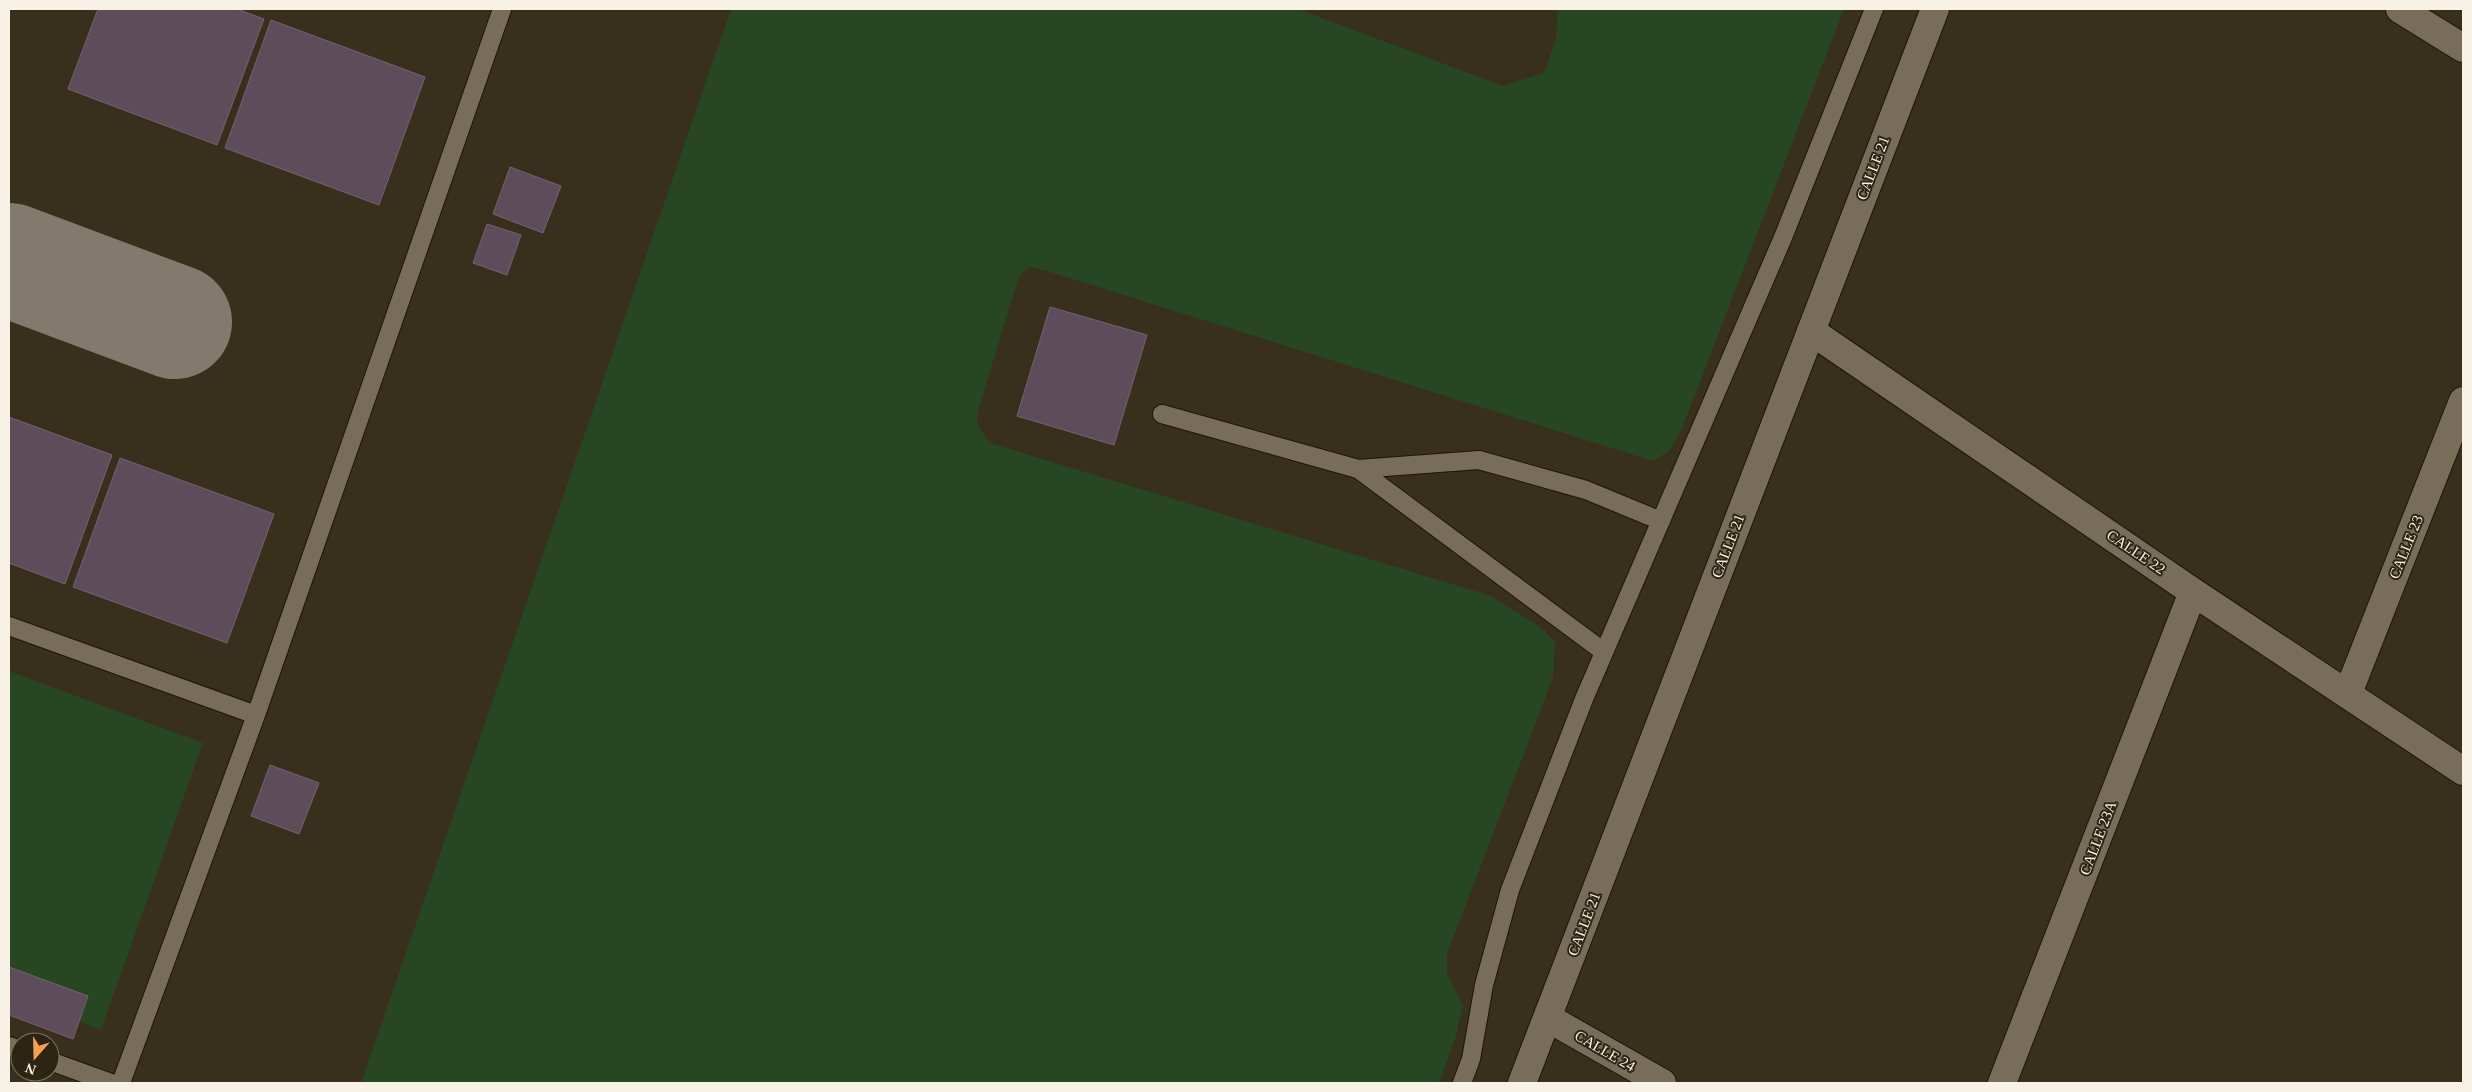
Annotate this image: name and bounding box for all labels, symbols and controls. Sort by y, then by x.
street label: CALLE 21 [1854,134,1892,202]
street label: CALLE 21 [1709,512,1747,580]
street label: CALLE 23 [2386,513,2426,581]
street label: CALLE 22 [2104,527,2168,577]
street label: CALLE 23A [2077,799,2119,877]
street label: CALLE 21 [1565,890,1603,958]
street label: CALLE 24 [1572,1027,1638,1075]
north arrow [10,1032,60,1082]
text: N [23,1060,38,1078]

